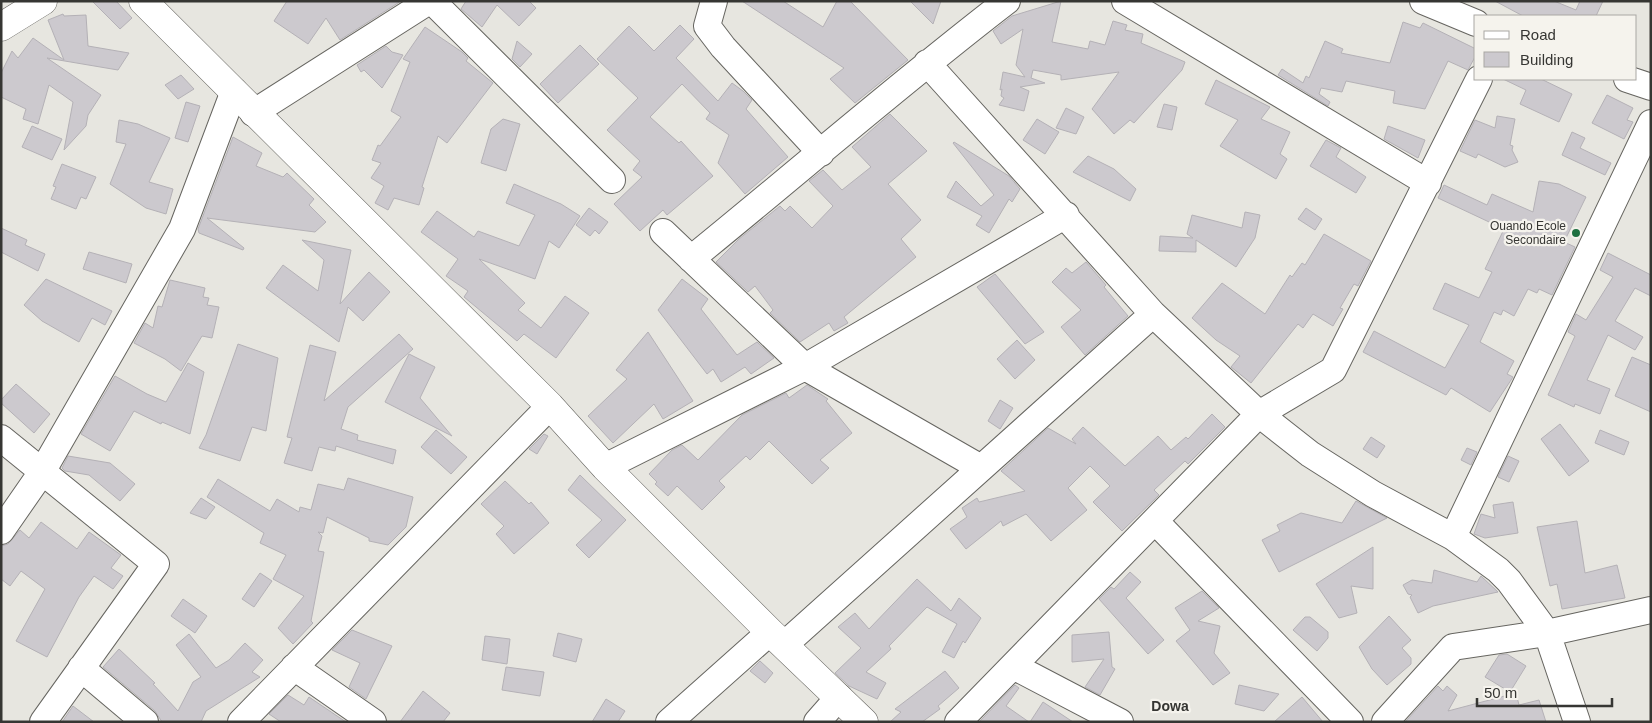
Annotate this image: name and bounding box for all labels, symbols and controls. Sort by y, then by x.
legend [1474,15,1637,80]
text: Road [1520,26,1556,43]
text: Building [1520,51,1573,68]
place label: Ouando Ecole Secondaire [1490,219,1566,247]
marker: Ouando Ecole Secondaire [1570,227,1582,239]
scale bar [1477,676,1612,708]
text: 50 m [1484,684,1517,701]
district label: Dowa [1151,698,1189,714]

